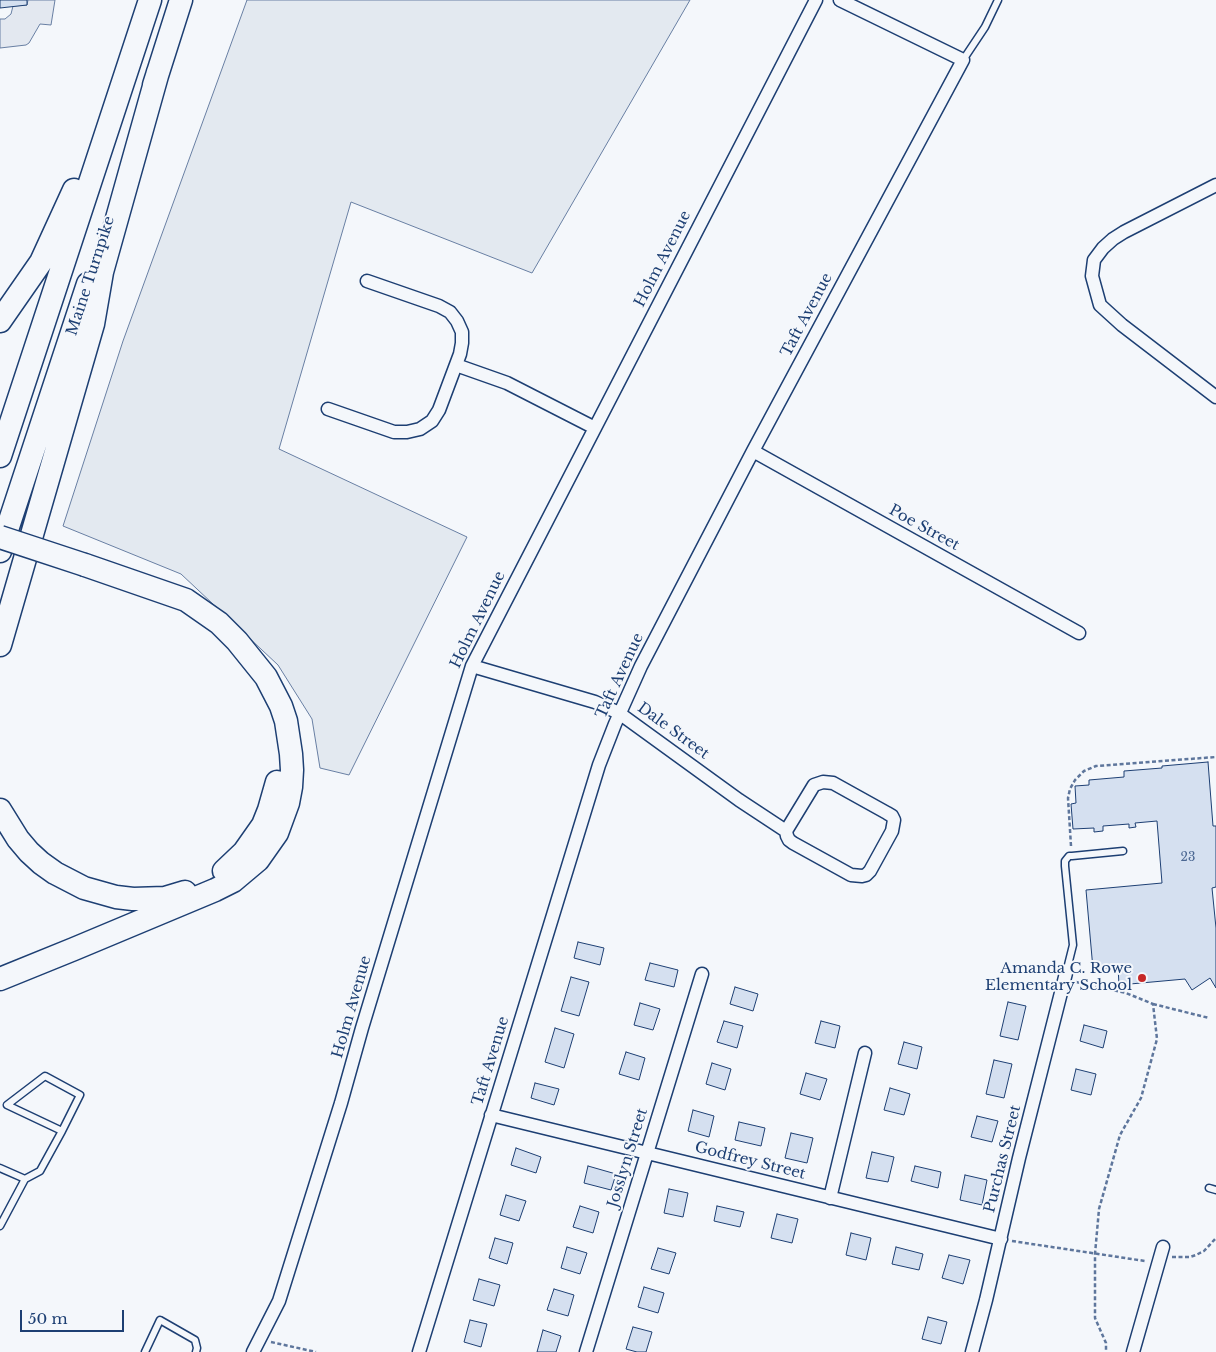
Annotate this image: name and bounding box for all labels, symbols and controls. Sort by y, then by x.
street label: Holm Avenue [631,208,695,310]
street label: Maine Turnpike [63,214,119,338]
street label: Taft Avenue [777,270,837,360]
street label: Poe Street [886,501,962,555]
street label: Holm Avenue [447,569,509,671]
street label: Taft Avenue [592,630,648,722]
street label: Dale Street [634,699,712,763]
house number: 23 [1181,851,1195,865]
street label: Holm Avenue [329,954,375,1060]
place label: Amanda C. Rowe Elementary School [985,960,1132,995]
marker: Amanda C. Rowe Elementary School [1136,972,1148,984]
street label: Taft Avenue [469,1014,513,1108]
street label: Purchas Street [981,1103,1025,1215]
street label: Josslyn Street [604,1106,652,1210]
street label: Godfrey Street [693,1139,807,1183]
scale bar [22,1300,126,1332]
text: 50 m [28,1309,68,1328]

